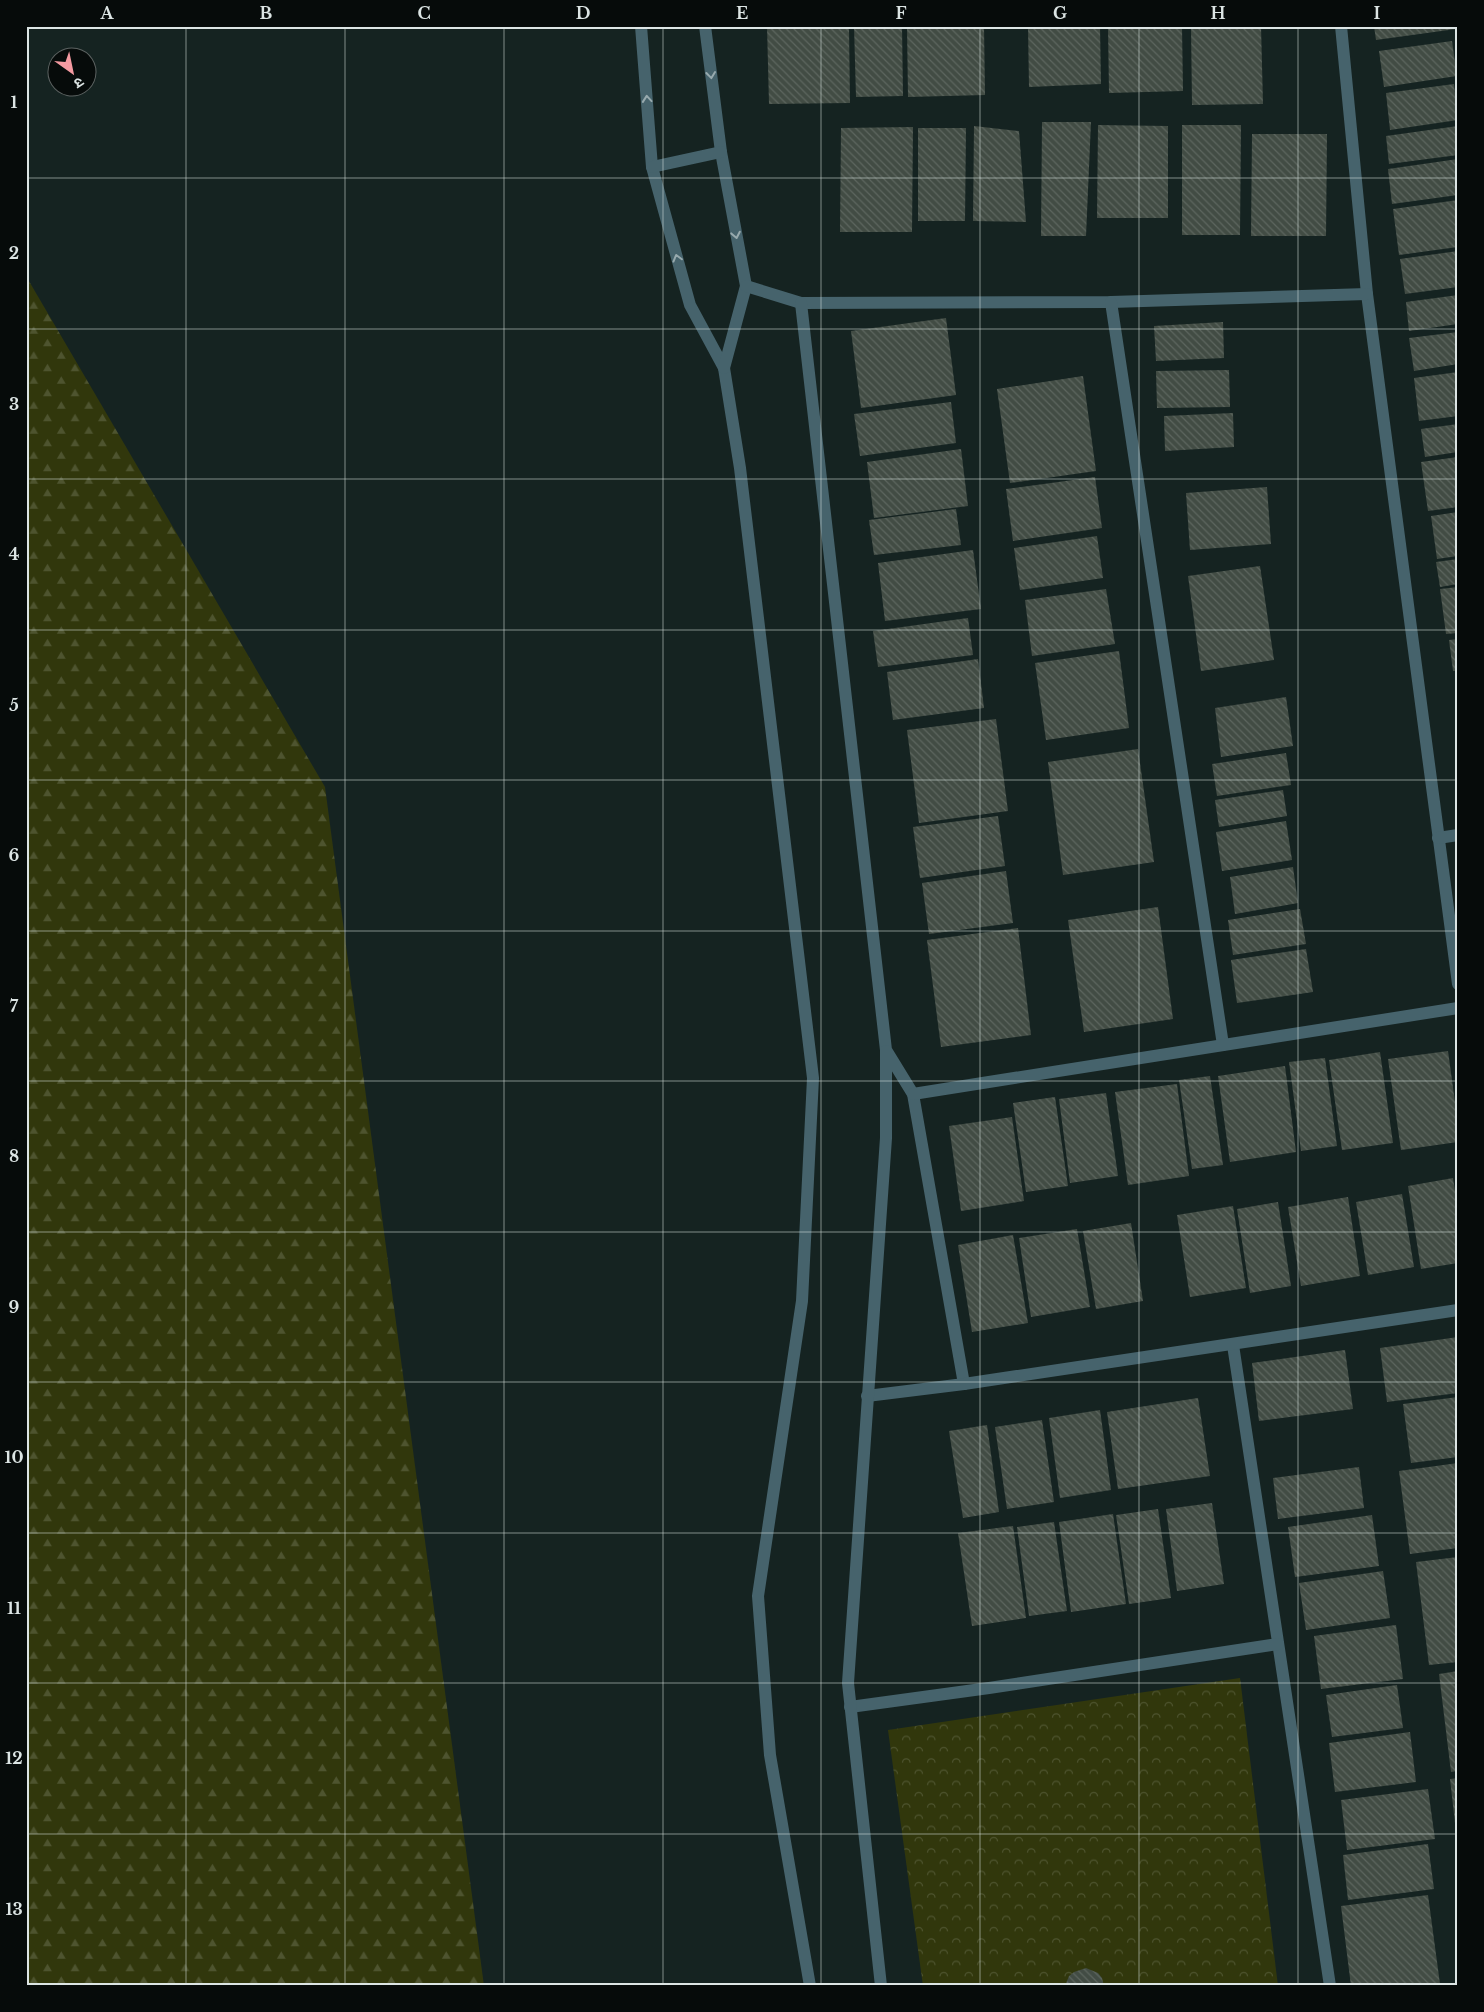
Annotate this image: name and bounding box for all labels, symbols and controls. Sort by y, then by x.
text: A [100,3,115,23]
text: B [260,3,273,23]
text: C [417,3,431,23]
text: D [576,3,590,23]
text: E [736,3,748,23]
text: F [895,3,907,23]
text: G [1053,3,1067,23]
text: H [1210,3,1226,23]
text: I [1374,3,1381,23]
north arrow [48,48,98,98]
one-way arrow [705,71,716,79]
text: उ [70,73,87,93]
text: 1 [11,92,18,112]
one-way arrow [642,95,653,103]
one-way arrow [731,231,741,239]
text: 2 [9,243,19,263]
one-way arrow [672,254,683,263]
text: 3 [9,394,19,414]
text: 4 [9,544,19,564]
text: 5 [9,695,19,715]
text: 6 [9,845,20,865]
text: 7 [10,996,19,1016]
text: 8 [9,1146,19,1166]
text: 9 [9,1297,20,1317]
text: 10 [4,1447,24,1467]
text: 11 [7,1598,21,1618]
text: 12 [5,1748,23,1768]
text: 13 [5,1899,23,1919]

